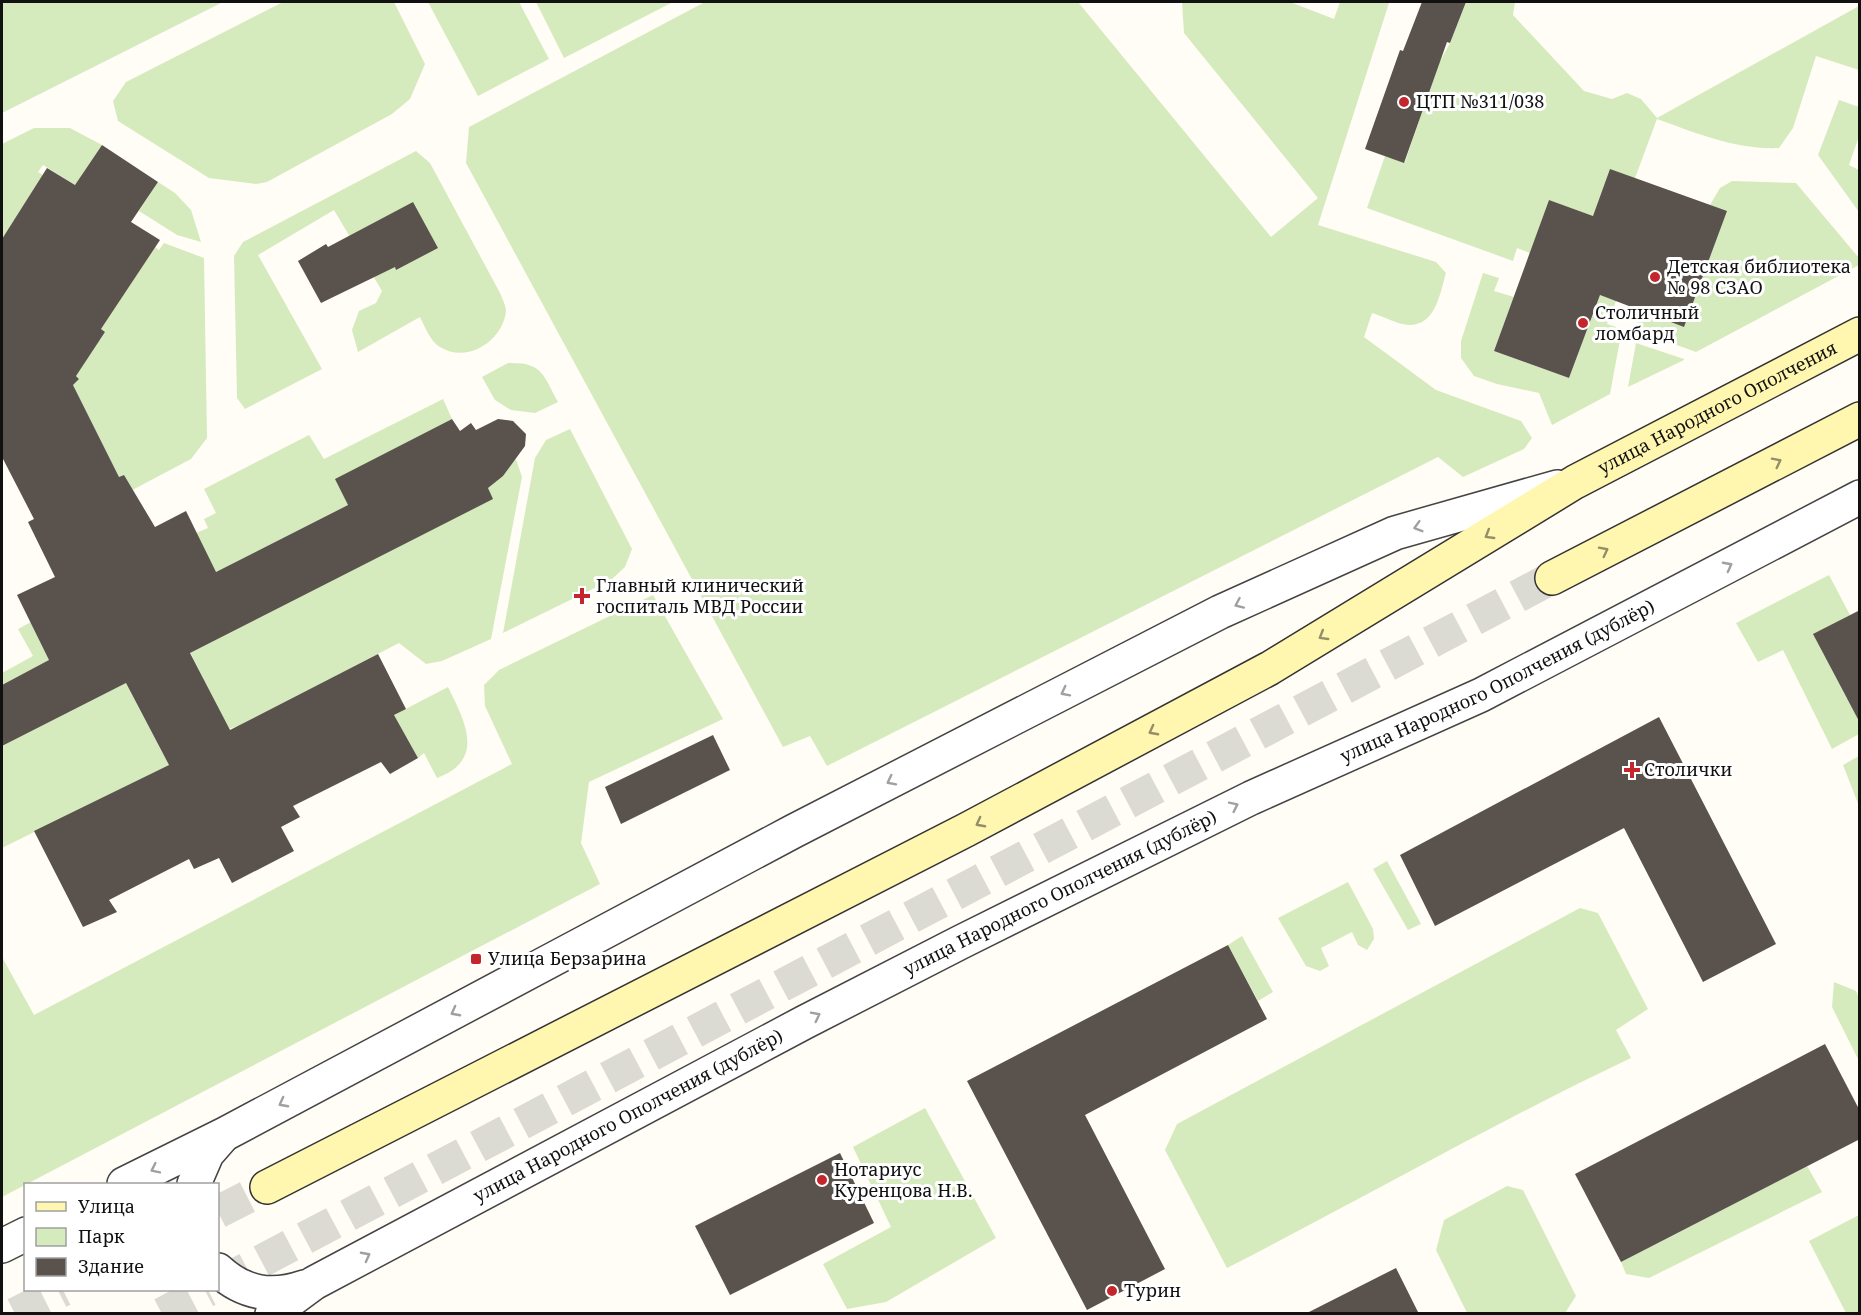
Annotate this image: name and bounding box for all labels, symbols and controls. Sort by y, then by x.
place label: ЦТП №311/038 [1416,89,1544,113]
marker: ЦТП №311/038 [1397,95,1411,109]
place label: Детская библиотека № 98 СЗАО [1667,254,1851,299]
marker: Детская библиотека № 98 СЗАО [1648,270,1662,284]
place label: Столичный ломбард [1595,300,1700,345]
marker: Столичный ломбард [1576,316,1590,330]
street label: улица Народного Ополчения [1593,335,1841,479]
one-way arrow [1771,457,1782,469]
one-way arrow [1413,520,1424,532]
one-way arrow [1485,527,1495,539]
one-way arrow [1598,547,1609,559]
one-way arrow [1722,562,1733,573]
place label: Главный клинический госпиталь МВД России [596,573,804,618]
marker: Главный клинический госпиталь МВД России [573,587,591,605]
street label: улица Народного Ополчения (дублёр) [1336,593,1658,768]
one-way arrow [1234,596,1245,608]
one-way arrow [1319,629,1329,641]
one-way arrow [1060,684,1071,696]
one-way arrow [1148,724,1159,735]
place label: Столички [1644,757,1732,781]
marker: Столички [1625,763,1639,777]
one-way arrow [887,773,898,785]
one-way arrow [1228,802,1239,813]
street label: улица Народного Ополчения (дублёр) [899,804,1220,981]
one-way arrow [976,816,987,827]
place label: Улица Берзарина [488,946,647,970]
marker: Улица Берзарина [469,952,483,966]
one-way arrow [450,1004,461,1016]
one-way arrow [810,1012,821,1024]
street label: улица Народного Ополчения (дублёр) [469,1023,787,1207]
one-way arrow [279,1096,289,1107]
place label: Нотариус Куренцова Н.В. [834,1157,972,1202]
one-way arrow [151,1162,162,1173]
marker: Нотариус Куренцова Н.В. [815,1173,829,1187]
legend [24,1183,219,1291]
text: Улица [78,1194,135,1218]
text: Парк [78,1224,125,1248]
one-way arrow [360,1252,370,1263]
text: Здание [78,1254,144,1278]
place label: Турин [1124,1278,1181,1302]
marker: Турин [1105,1284,1119,1298]

